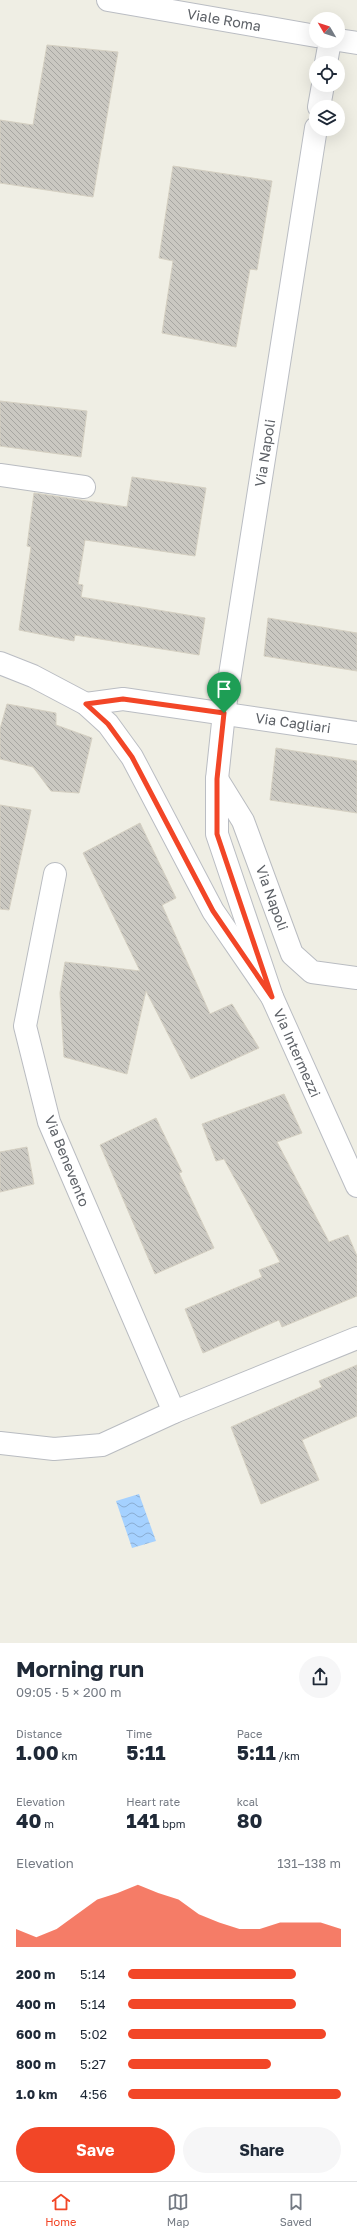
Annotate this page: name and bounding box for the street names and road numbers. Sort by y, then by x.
street label: Viale Roma [186,5,263,34]
street label: Via Napoli [251,418,278,488]
street label: Via Cagliari [254,709,332,736]
street label: Via Napoli [253,863,292,933]
street label: Via Intermezzi [270,1006,325,1100]
street label: Via Benevento [41,1113,93,1209]

